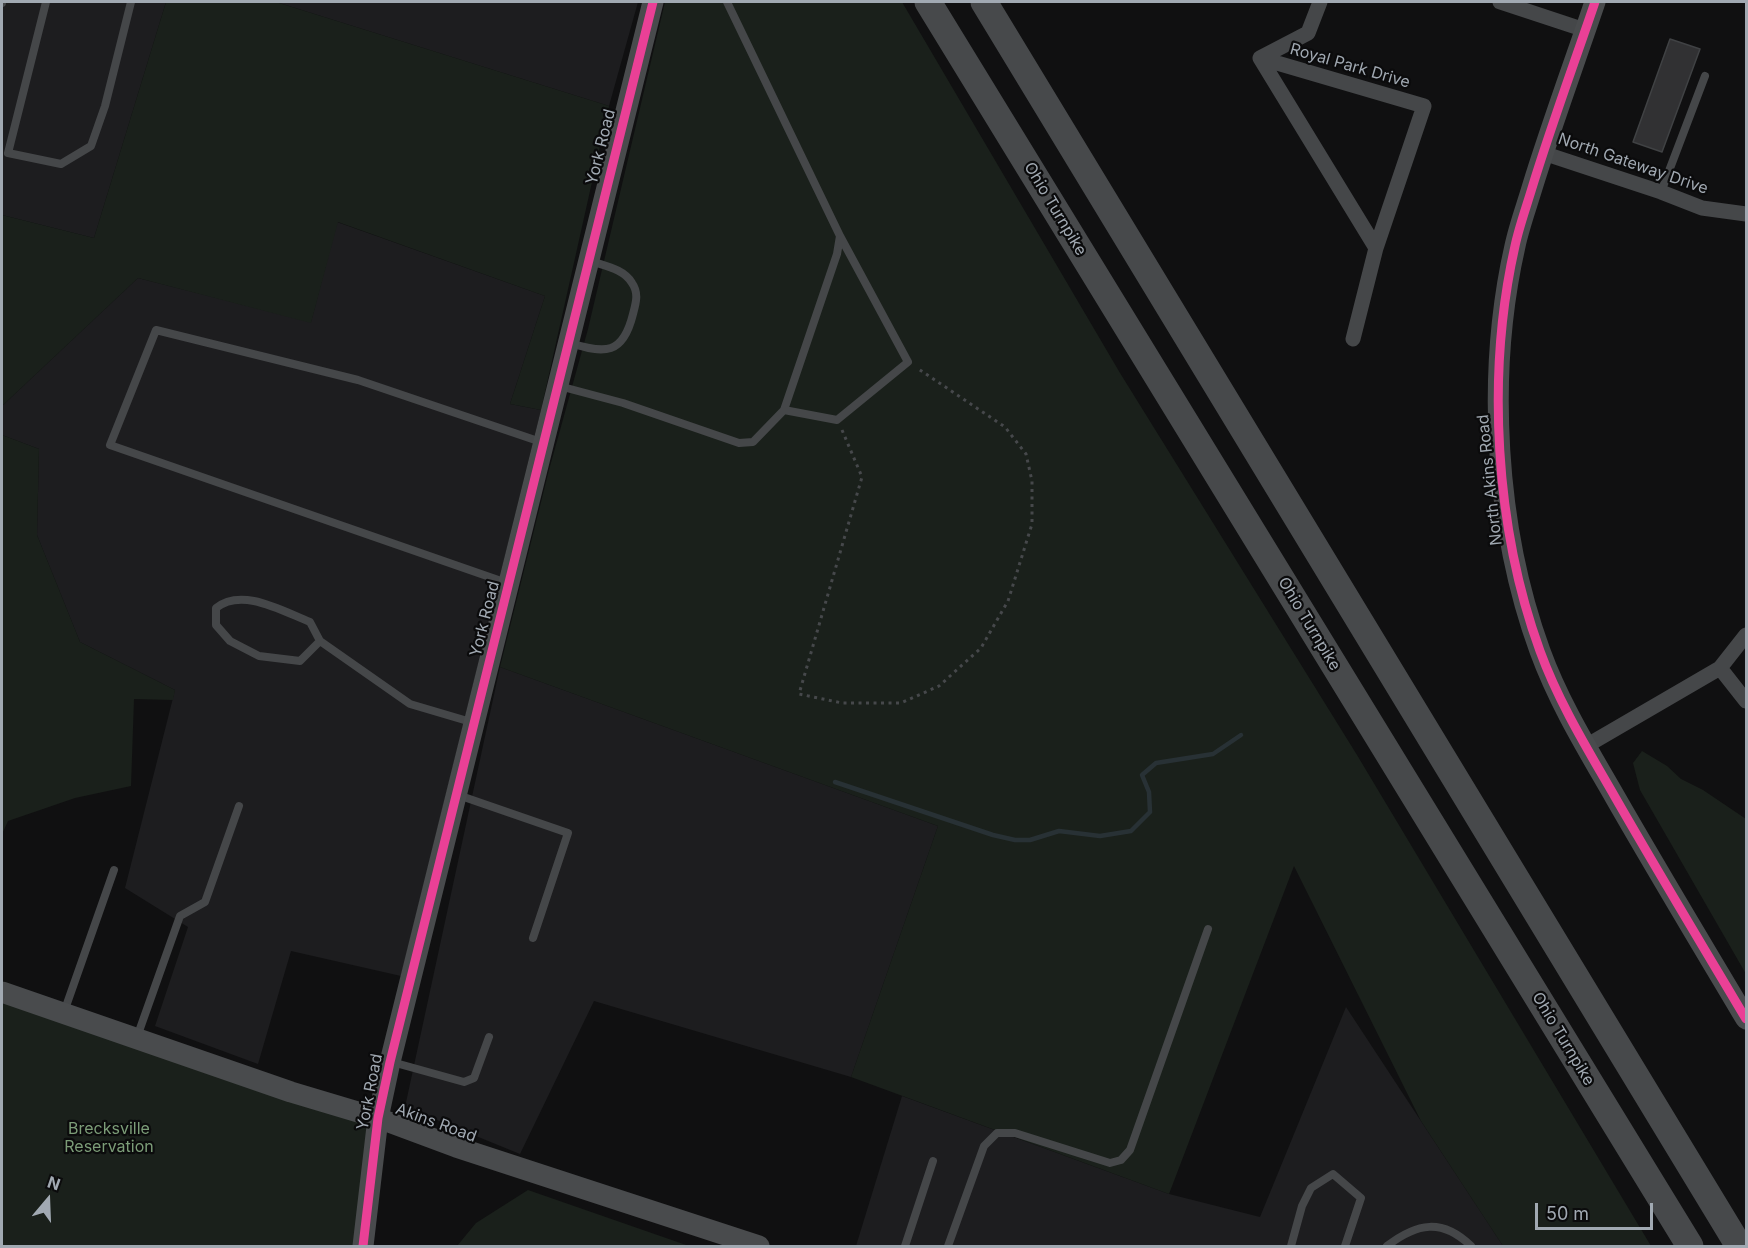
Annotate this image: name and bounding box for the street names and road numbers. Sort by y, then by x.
street label: Royal Park Drive [1288,40,1412,92]
street label: York Road [582,107,620,187]
street label: North Gateway Drive [1556,129,1710,199]
street label: Ohio Turnpike [1020,159,1090,259]
street label: North Akins Road [1474,413,1506,547]
street label: Ohio Turnpike [1274,574,1344,674]
street label: York Road [466,579,504,659]
street label: Ohio Turnpike [1528,989,1598,1089]
street label: York Road [353,1052,387,1132]
street label: Akins Road [393,1099,479,1147]

